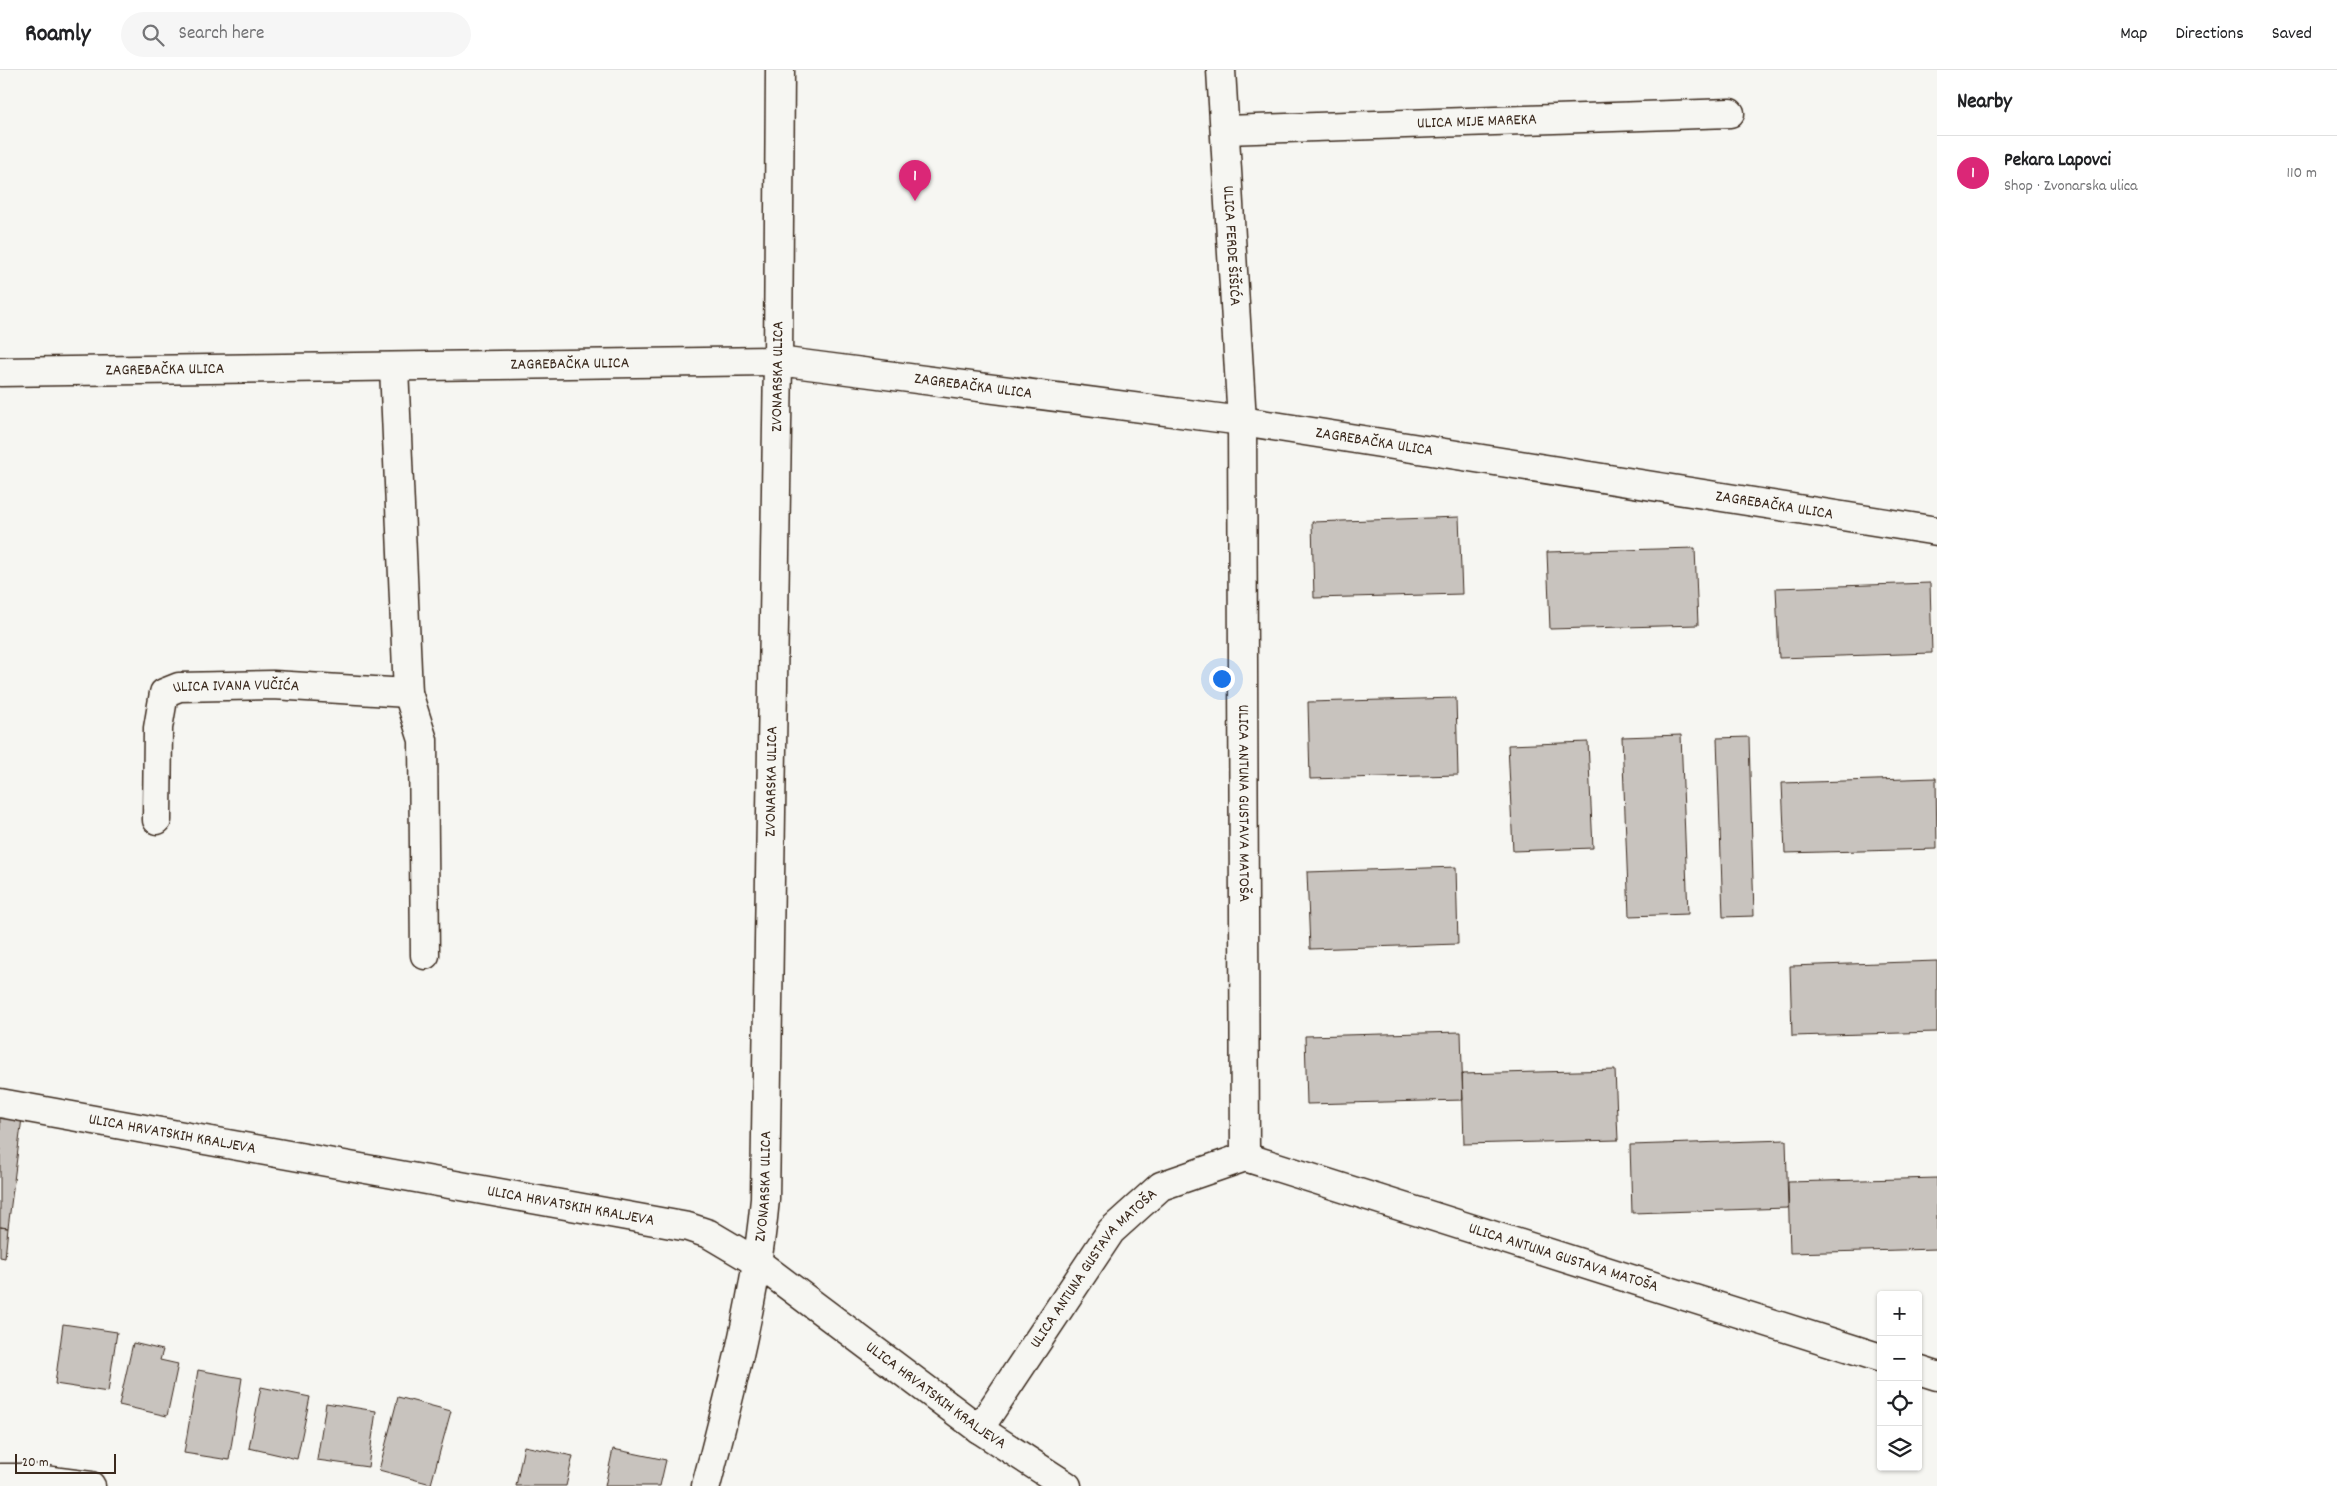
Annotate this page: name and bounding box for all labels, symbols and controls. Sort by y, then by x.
search box [121,12,471,57]
text: Roamly [25,18,91,52]
icon: search [139,21,167,49]
text: Search here [179,21,264,48]
text: Map [2120,22,2147,47]
text: Directions [2175,22,2244,47]
text: Saved [2272,22,2312,47]
text: Nearby [1957,88,2012,118]
street label: ULICA MIJE MAREKA [1416,108,1537,135]
text: Pekara Lapovci [2004,148,2111,175]
pin: 1 [899,160,931,201]
text: 1 [1971,162,1975,185]
text: 110 m [2287,162,2317,185]
text: Shop · Zvonarska ulica [2004,175,2138,198]
street label: ULICA FERDE ŠIŠIĆA [1216,185,1247,307]
street label: ZVONARSKA ULICA [765,321,790,432]
street label: ZAGREBAČKA ULICA [510,352,630,376]
street label: ZAGREBAČKA ULICA [105,357,225,382]
street label: ZAGREBAČKA ULICA [913,367,1034,405]
street label: ZAGREBAČKA ULICA [1314,421,1435,463]
street label: ZAGREBAČKA ULICA [1714,485,1835,526]
your location [1209,666,1235,692]
street label: ULICA IVANA VUČIĆA [169,673,300,700]
street label: ULICA ANTUNA GUSTAVA MATOŠA [1232,704,1255,903]
street label: ZVONARSKA ULICA [759,725,784,837]
street label: ULICA HRVATSKIH KRALJEVA [87,1108,258,1160]
street label: ZVONARSKA ULICA [749,1130,778,1243]
street label: ULICA HRVATSKIH KRALJEVA [485,1180,657,1232]
street label: ULICA ANTUNA GUSTAVA MATOŠA [1024,1183,1163,1353]
street label: ULICA ANTUNA GUSTAVA MATOŠA [1466,1217,1661,1298]
map controls [1877,1291,1922,1471]
button: + [1877,1291,1922,1336]
street label: ULICA HRVATSKIH KRALJEVA [861,1336,1011,1455]
button: − [1877,1336,1922,1381]
button: locate [1877,1381,1922,1426]
button: layers [1877,1426,1922,1471]
scale bar [15,1451,116,1474]
text: 20 m [22,1453,49,1473]

